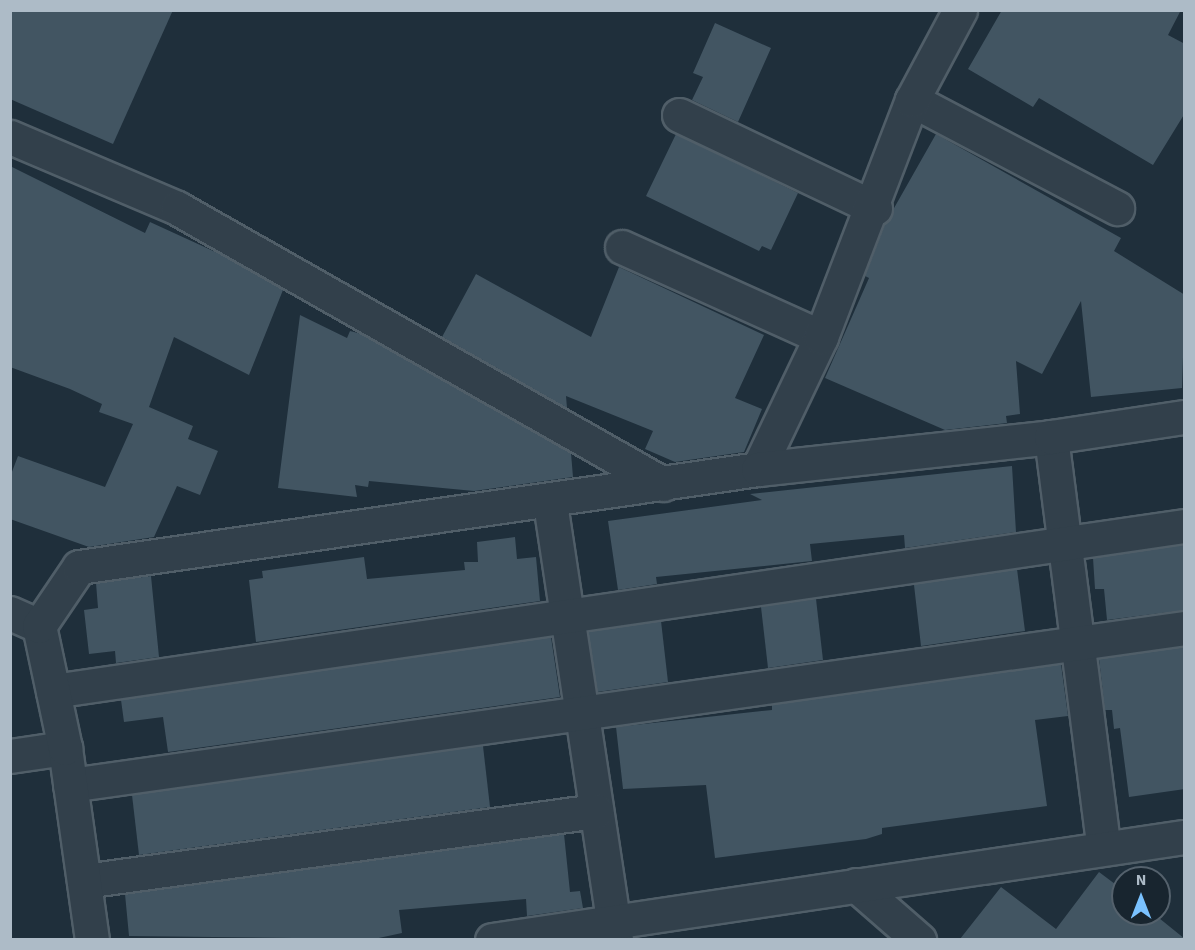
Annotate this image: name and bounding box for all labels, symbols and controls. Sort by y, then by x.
north arrow [1111,866,1171,926]
text: N [1136,869,1146,891]

